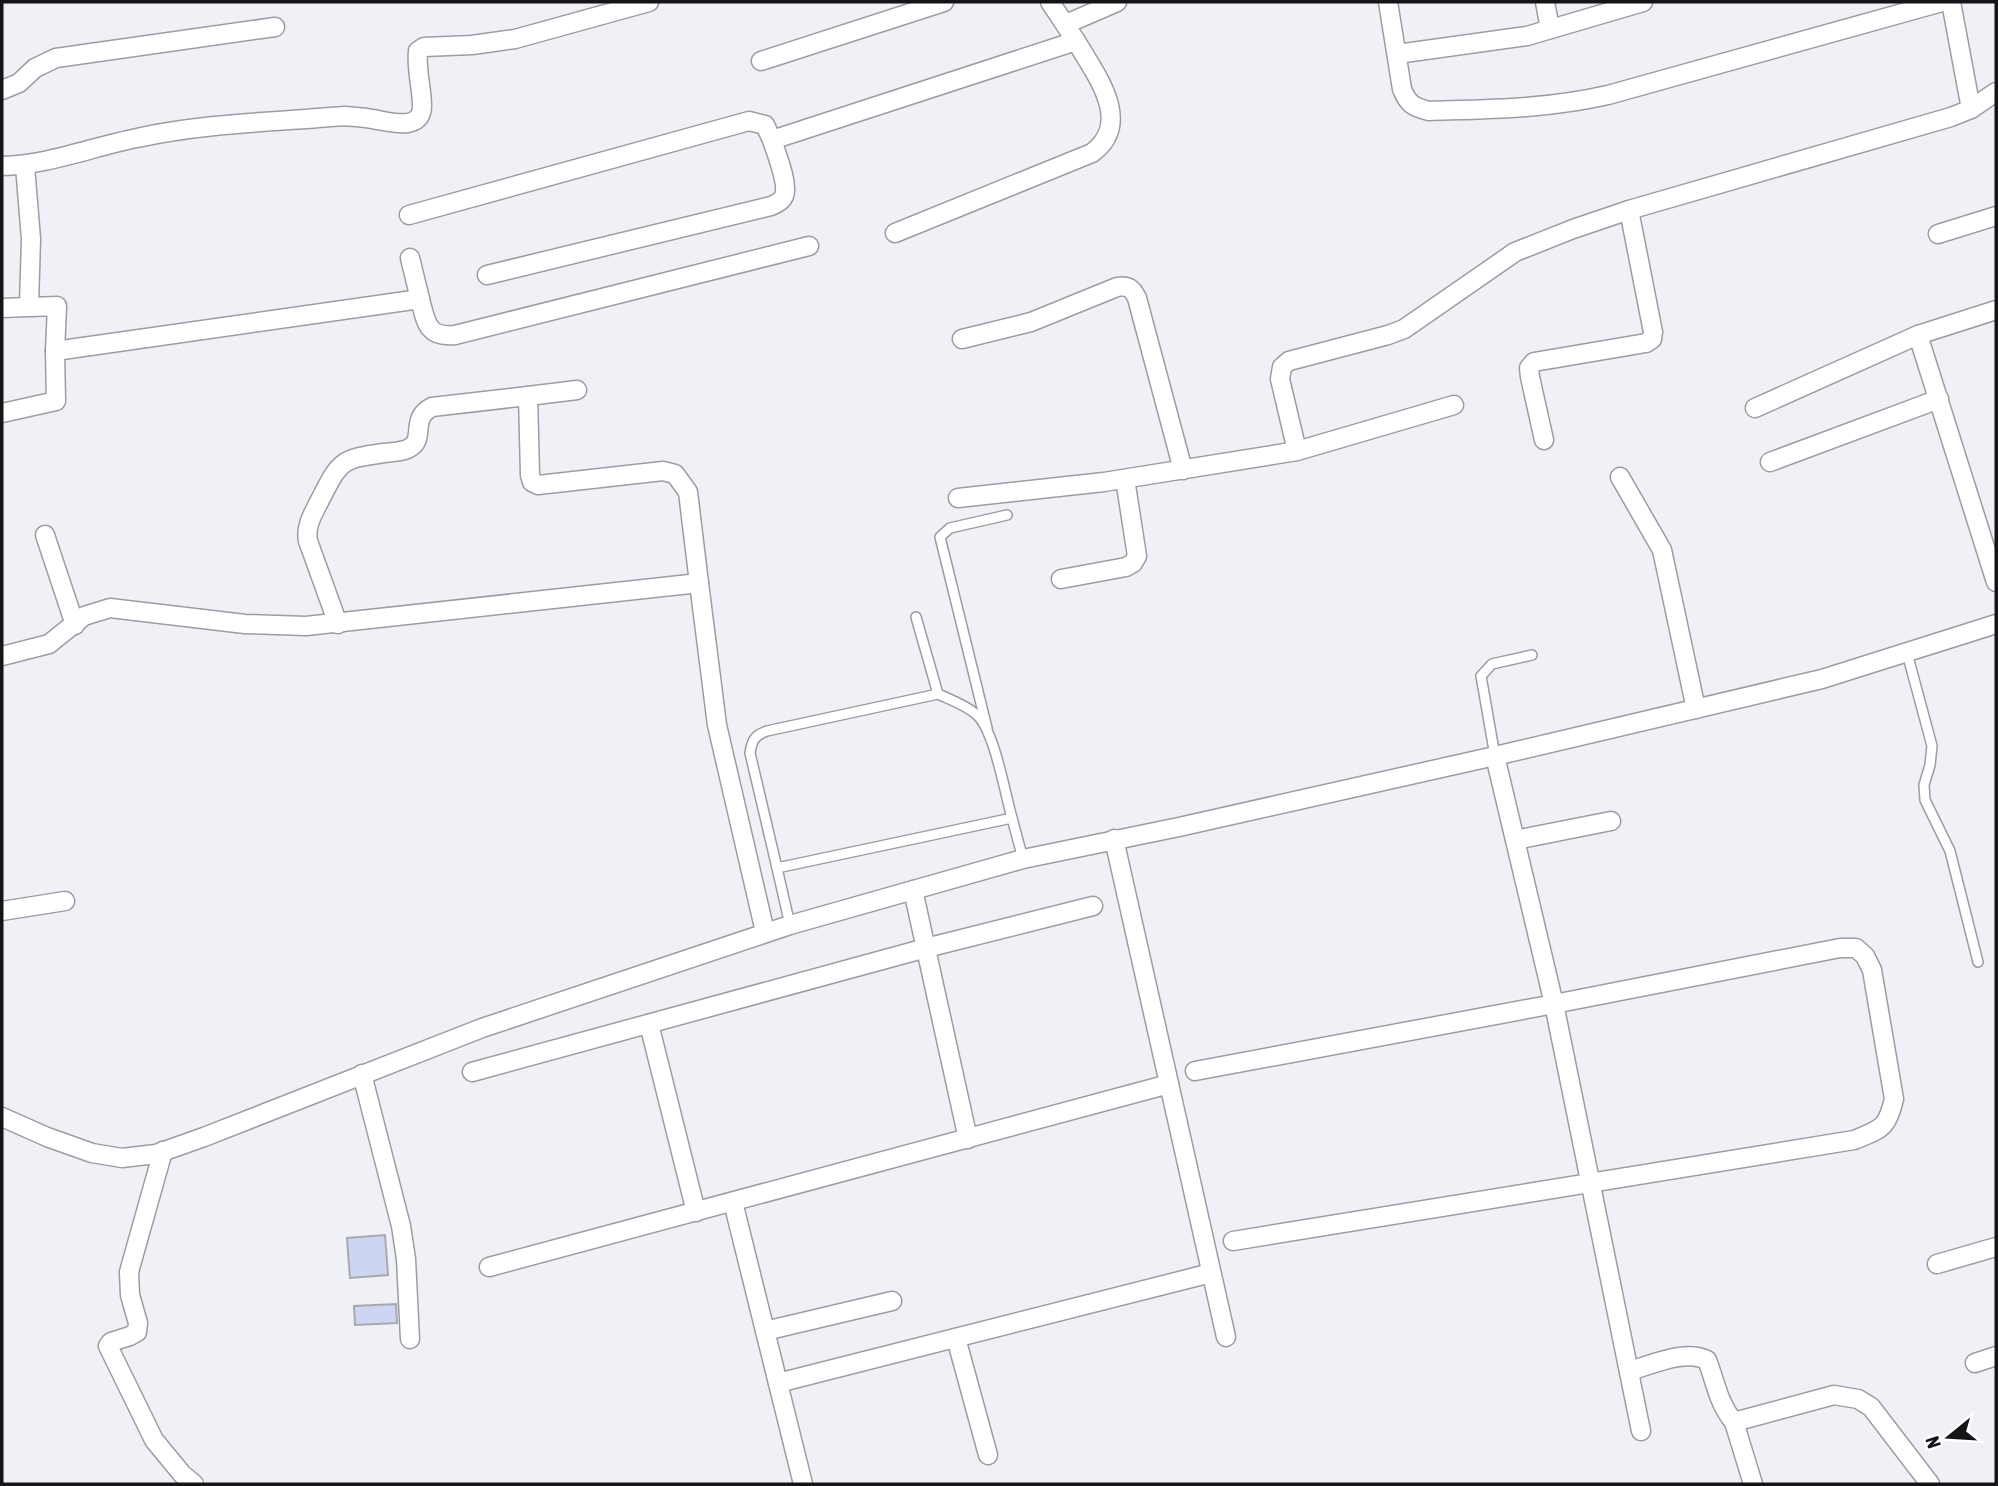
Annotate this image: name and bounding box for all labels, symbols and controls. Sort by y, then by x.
north arrow [1914,1402,1984,1472]
text: N [1921,1434,1945,1451]

